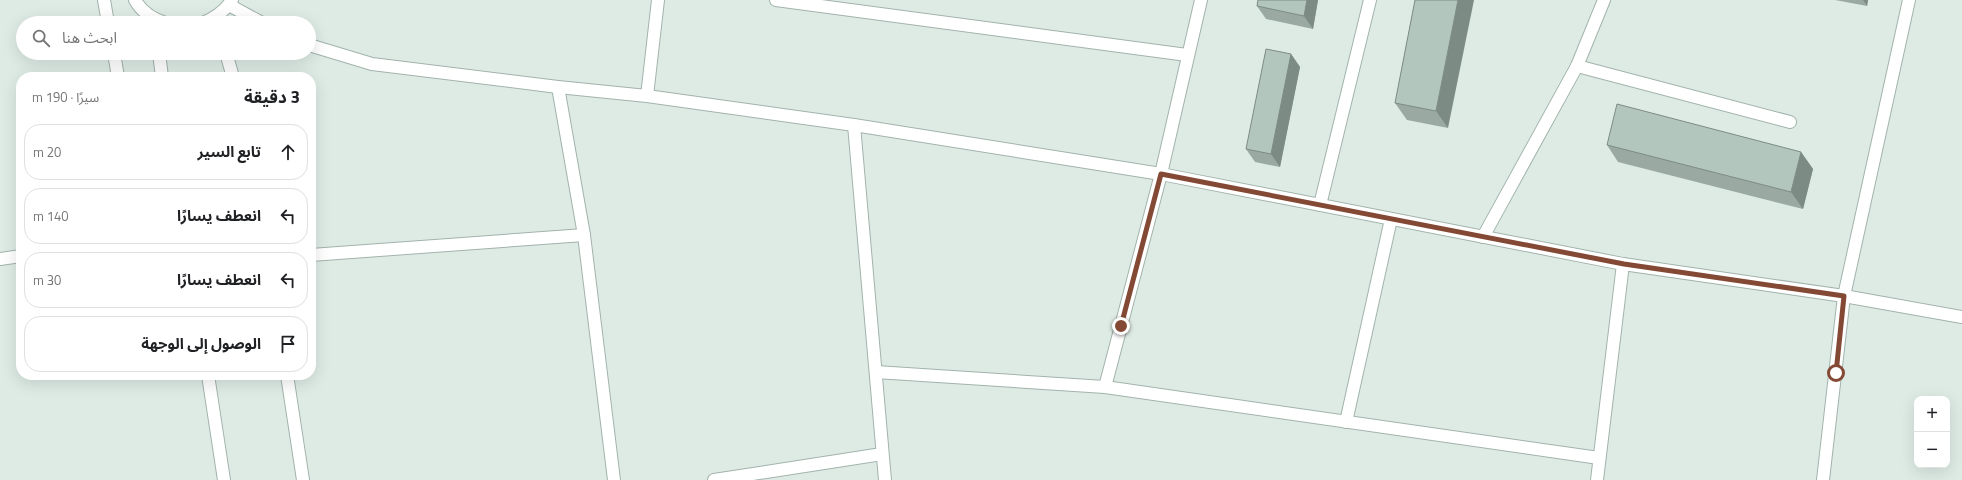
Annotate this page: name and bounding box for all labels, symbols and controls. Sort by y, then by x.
search box [16,16,316,60]
text: ابحث هنا [62,26,117,49]
icon: search [30,27,52,49]
text: 3 دقيقة [244,84,300,110]
text: سيرًا · 190 m [32,87,99,107]
text: تابع السير [198,140,261,163]
icon: ahead [277,141,299,163]
text: 20 m [33,142,61,162]
text: انعطف يسارًا [177,204,261,227]
icon: left [277,205,299,227]
text: 140 m [33,206,69,226]
text: انعطف يسارًا [177,268,261,291]
icon: left [277,269,299,291]
text: 30 m [33,270,61,290]
route end [1112,317,1130,335]
text: الوصول إلى الوجهة [141,332,261,355]
icon: arrive [277,333,299,355]
route start [1827,364,1845,382]
map controls [1914,396,1950,468]
button: + [1914,396,1950,432]
button: − [1914,432,1950,468]

